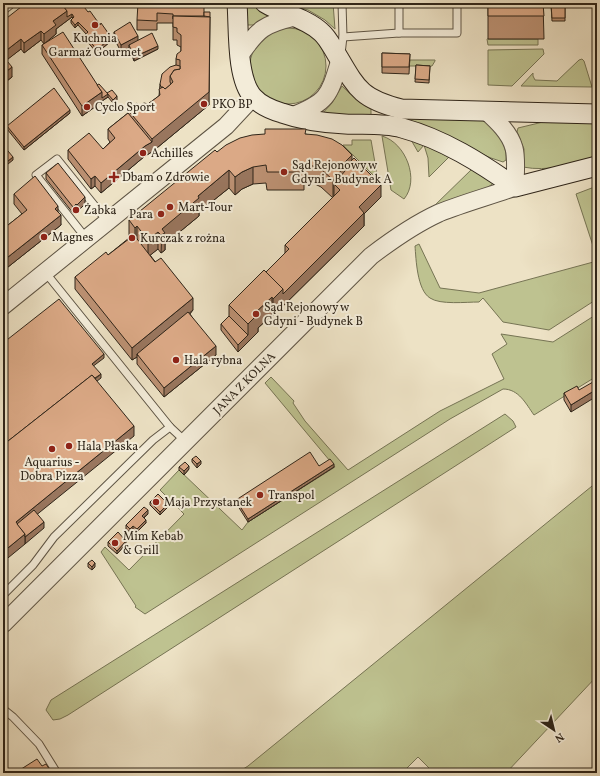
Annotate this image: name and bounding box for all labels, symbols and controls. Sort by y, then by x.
marker: Kuchnia Garmaż Gourmet [90,20,100,30]
place label: Kuchnia Garmaż Gourmet [49,31,141,61]
place label: PKO BP [212,97,252,113]
marker: PKO BP [199,99,209,109]
place label: Cyclo Sport [95,100,155,116]
marker: Cyclo Sport [82,102,92,112]
place label: Achilles [151,146,193,162]
marker: Achilles [138,148,148,158]
place label: Sąd Rejonowy w Gdyni - Budynek A [292,158,392,188]
marker: Sąd Rejonowy w Gdyni - Budynek A [279,167,289,177]
place label: Dbam o Zdrowie [122,170,210,186]
marker: Dbam o Zdrowie [109,172,119,182]
place label: Mart-Tour [178,200,233,216]
marker: Mart-Tour [165,202,175,212]
place label: Żabka [84,203,117,219]
marker: Żabka [71,205,81,215]
place label: Para [129,207,153,223]
marker: Para [156,209,166,219]
place label: Magnes [52,230,93,246]
place label: Kurczak z rożna [140,231,225,247]
marker: Magnes [39,232,49,242]
marker: Kurczak z rożna [127,233,137,243]
place label: Sąd Rejonowy w Gdyni - Budynek B [264,300,363,330]
marker: Sąd Rejonowy w Gdyni - Budynek B [251,309,261,319]
street label: JANA Z KOLNA [210,349,280,418]
place label: Hala rybna [184,353,242,369]
marker: Hala rybna [171,355,181,365]
place label: Hala Płaska [77,439,138,455]
marker: Hala Płaska [64,441,74,451]
marker: Aquarius - Dobra Pizza [47,444,57,454]
place label: Aquarius - Dobra Pizza [20,455,84,485]
place label: Transpol [268,488,315,504]
marker: Transpol [255,490,265,500]
place label: Maja Przystanek [164,495,253,511]
marker: Maja Przystanek [151,497,161,507]
place label: Mim Kebab & Grill [123,529,184,559]
marker: Mim Kebab & Grill [110,538,120,548]
north arrow [534,710,574,750]
text: N [551,729,566,745]

